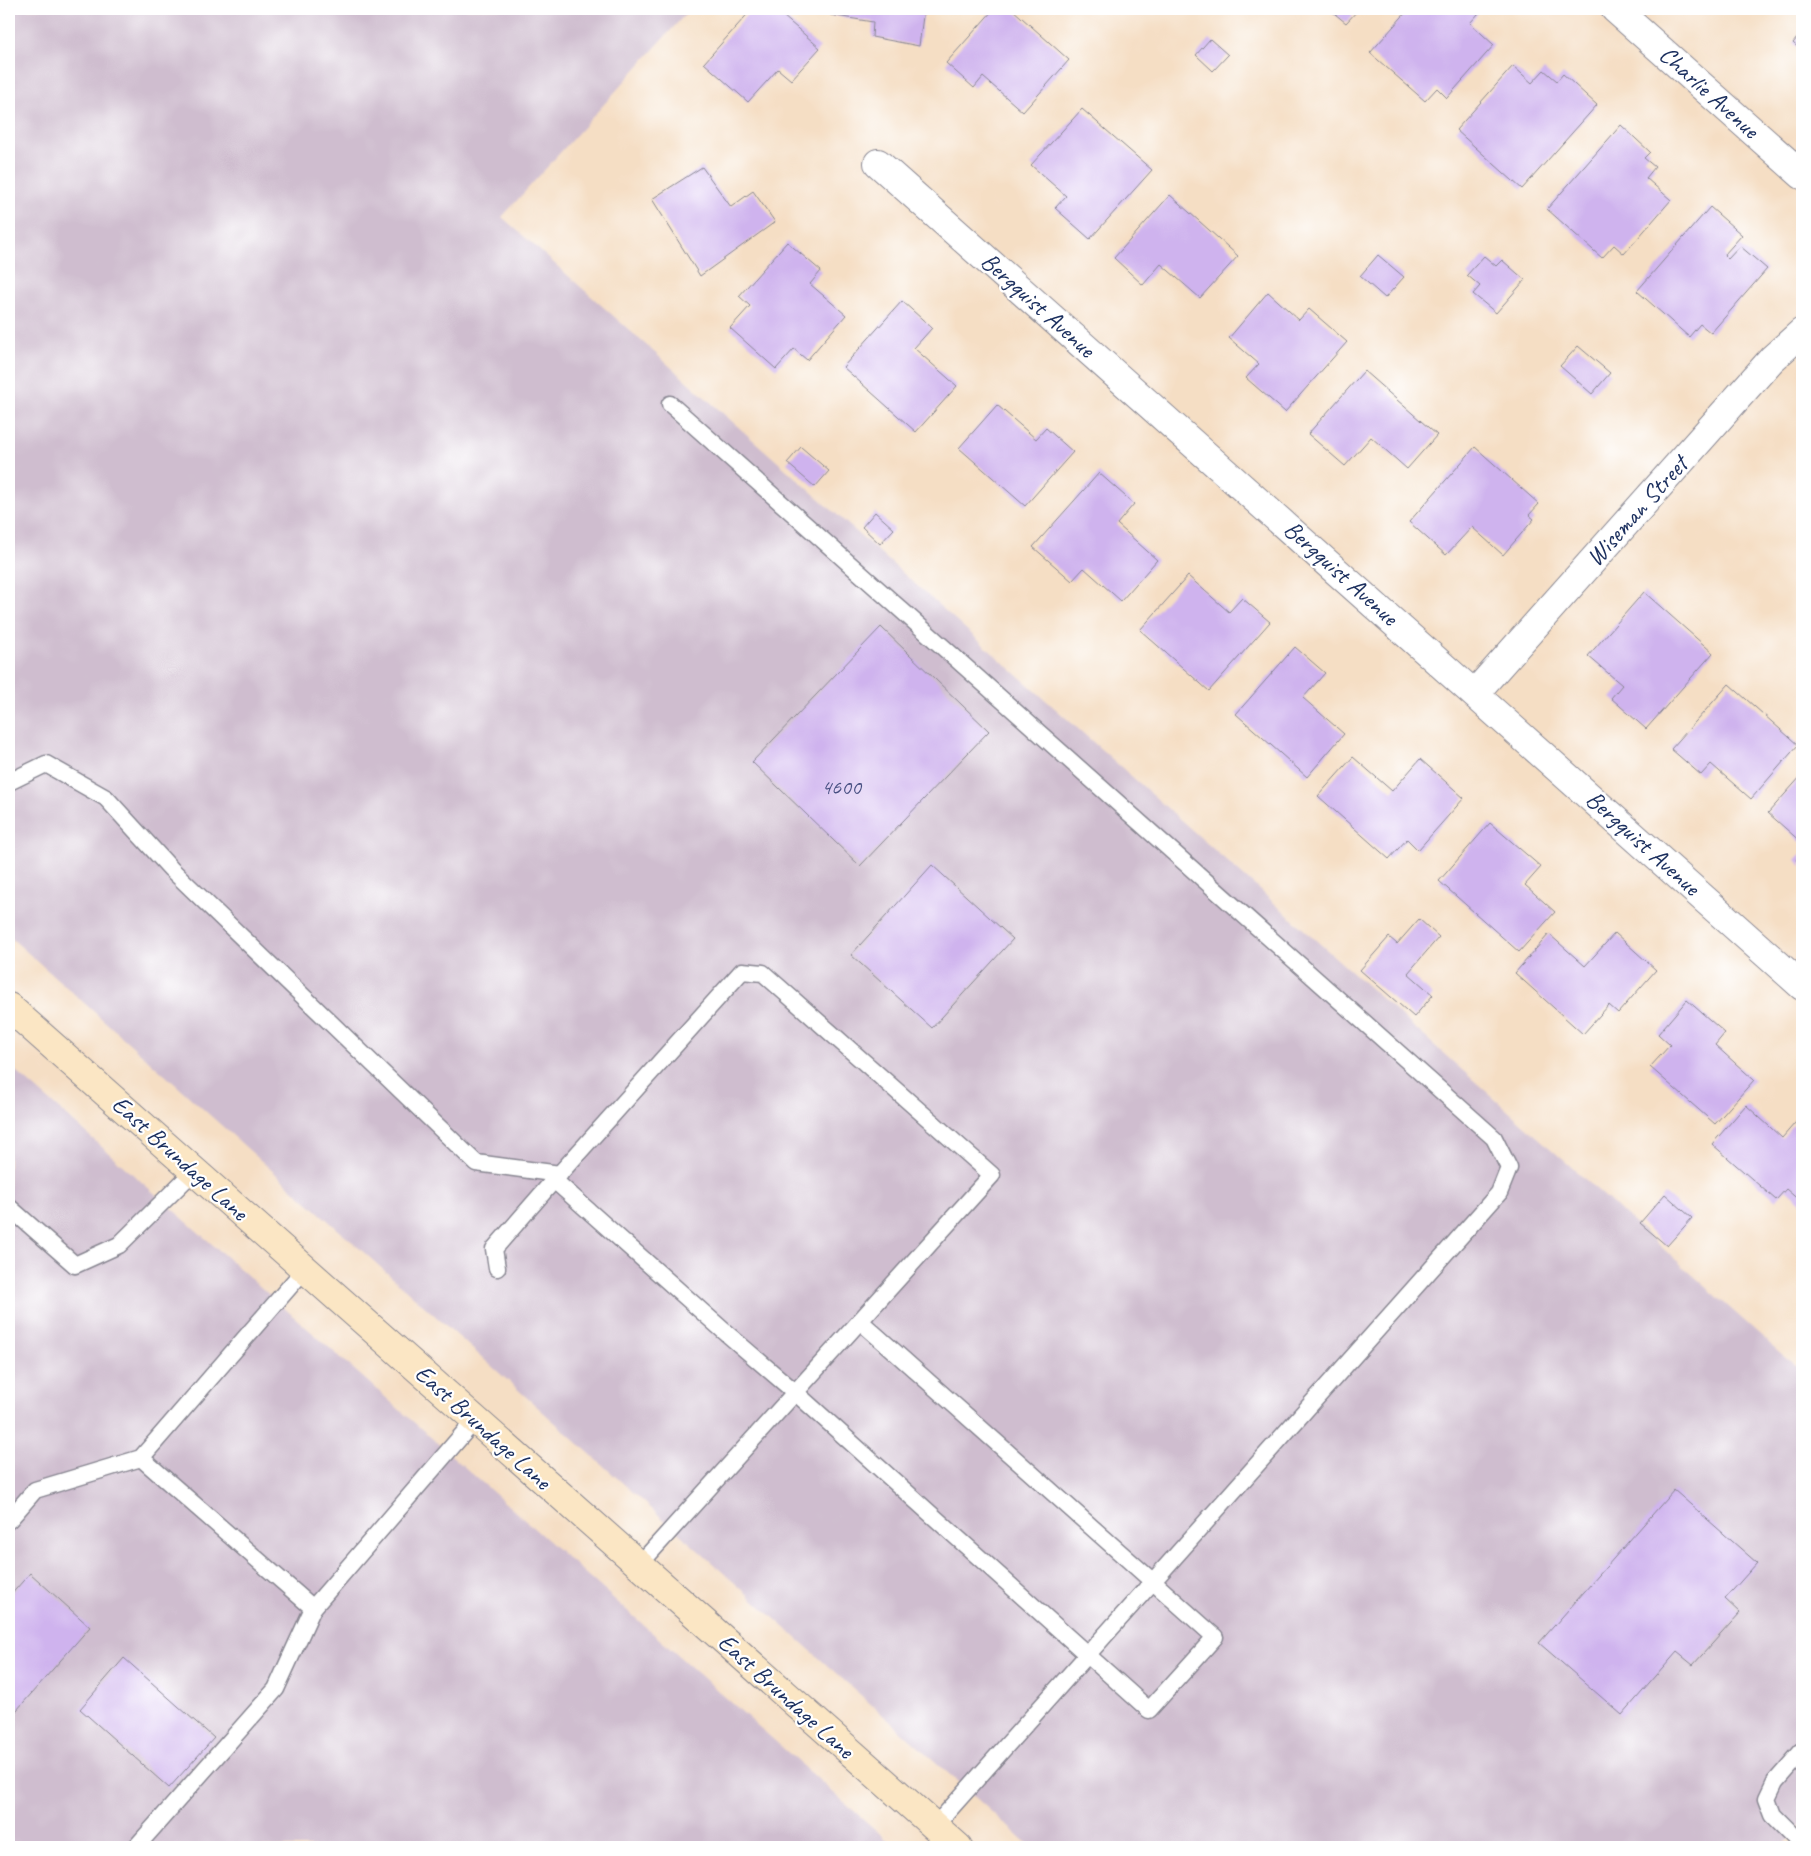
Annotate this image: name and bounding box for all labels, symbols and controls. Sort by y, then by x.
street label: Charlie Avenue [1652,39,1767,147]
street label: Bergquist Avenue [974,245,1103,366]
street label: Wiseman Street [1579,446,1697,573]
street label: Bergquist Avenue [1277,513,1406,634]
house number: 4600 [821,773,863,801]
street label: Bergquist Avenue [1579,783,1708,904]
street label: East Brundage Lane [105,1088,256,1229]
street label: East Brundage Lane [408,1357,559,1498]
street label: East Brundage Lane [711,1626,862,1767]

